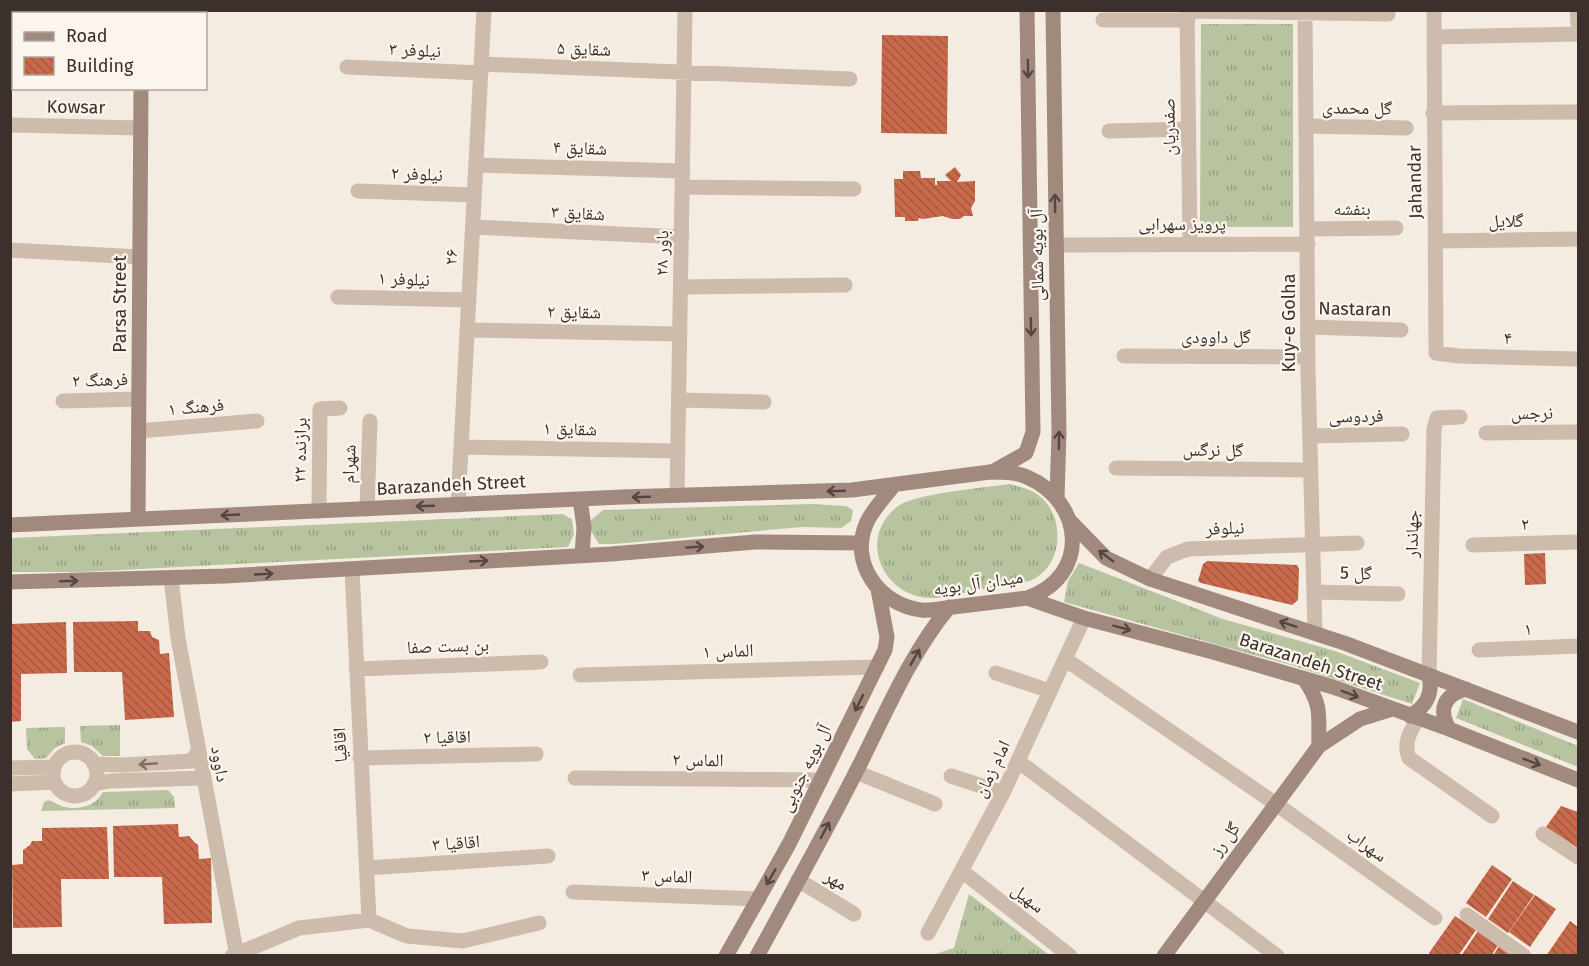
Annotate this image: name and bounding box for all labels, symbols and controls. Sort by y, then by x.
legend [12,12,207,90]
text: Road [66,25,108,47]
street label: شقایق ۵ [557,37,611,61]
street label: نیلوفر ۳ [388,38,442,62]
text: Building [66,55,134,77]
one-way arrow [1022,58,1033,78]
street label: Kowsar [46,95,106,119]
street label: گل محمدی [1322,96,1393,120]
street label: صفدریان [1157,98,1181,156]
street label: شقایق ۴ [553,136,607,160]
street label: Jahandar [1403,145,1427,219]
street label: نیلوفر ۲ [391,162,443,186]
one-way arrow [1050,193,1061,213]
street label: بنفشه [1333,198,1371,220]
street label: شقایق ۳ [550,201,606,225]
street label: آل بویه شمالی [1025,208,1049,301]
street label: گلایل [1488,210,1524,232]
street label: پرویز سهرابی [1138,213,1226,235]
street label: باور ۲۸ [651,230,673,276]
street label: ۲۶ [440,248,462,266]
street label: Parsa Street [109,255,131,353]
street label: نیلوفر ۱ [378,267,430,291]
street label: Kuy-e Golha [1278,274,1300,372]
street label: Nastaran [1318,297,1392,321]
street label: شقایق ۲ [547,301,601,323]
one-way arrow [1026,316,1037,336]
street label: گل داوودی [1181,326,1252,348]
street label: ۴ [1504,327,1512,349]
street label: فرهنگ ۲ [72,368,128,392]
street label: فرهنگ ۱ [167,394,225,420]
street label: نرجس [1511,402,1553,424]
street label: فردوسی [1328,405,1384,427]
street label: برازنده ۲۲ [288,417,312,483]
street label: شقایق ۱ [543,418,597,440]
one-way arrow [1053,430,1065,450]
street label: گل نرگس [1182,438,1244,462]
street label: شهرام [337,444,362,484]
street label: Barazandeh Street [376,470,527,500]
one-way arrow [826,485,846,496]
one-way arrow [631,491,651,502]
one-way arrow [416,501,436,512]
one-way arrow [221,510,241,521]
street label: جهاندار [1401,510,1423,559]
street label: ۲ [1521,513,1529,535]
street label: نیلوفر [1204,516,1245,540]
one-way arrow [685,541,704,552]
one-way arrow [1098,549,1114,562]
one-way arrow [469,556,489,567]
street label: گل 5 [1340,561,1373,585]
street label: میدان آل بویه [932,566,1024,600]
one-way arrow [253,568,273,579]
one-way arrow [58,575,78,586]
one-way arrow [1279,618,1298,629]
street label: ۱ [1524,618,1532,640]
one-way arrow [1112,623,1131,635]
street label: Barazandeh Street [1237,628,1386,696]
street label: بن بست صفا [407,634,490,658]
street label: الماس ۱ [702,639,754,663]
one-way arrow [909,649,921,666]
one-way arrow [1340,689,1359,700]
one-way arrow [853,694,865,712]
street label: آل بویه جنوبی [774,720,836,815]
street label: اقاقیا ۲ [423,726,471,748]
street label: اقاقیا [328,727,352,763]
street label: امام زمان [969,737,1016,802]
street label: داوود [206,744,234,784]
street label: الماس ۲ [672,749,724,771]
one-way arrow [139,758,159,769]
one-way arrow [1523,758,1541,769]
street label: گل رز [1205,817,1245,861]
one-way arrow [819,822,831,839]
street label: سهراب [1343,823,1391,867]
street label: اقاقیا ۳ [431,830,481,856]
street label: الماس ۳ [641,864,693,888]
street label: مهر [820,864,851,895]
one-way arrow [765,868,777,885]
street label: سهیل [1007,878,1049,918]

